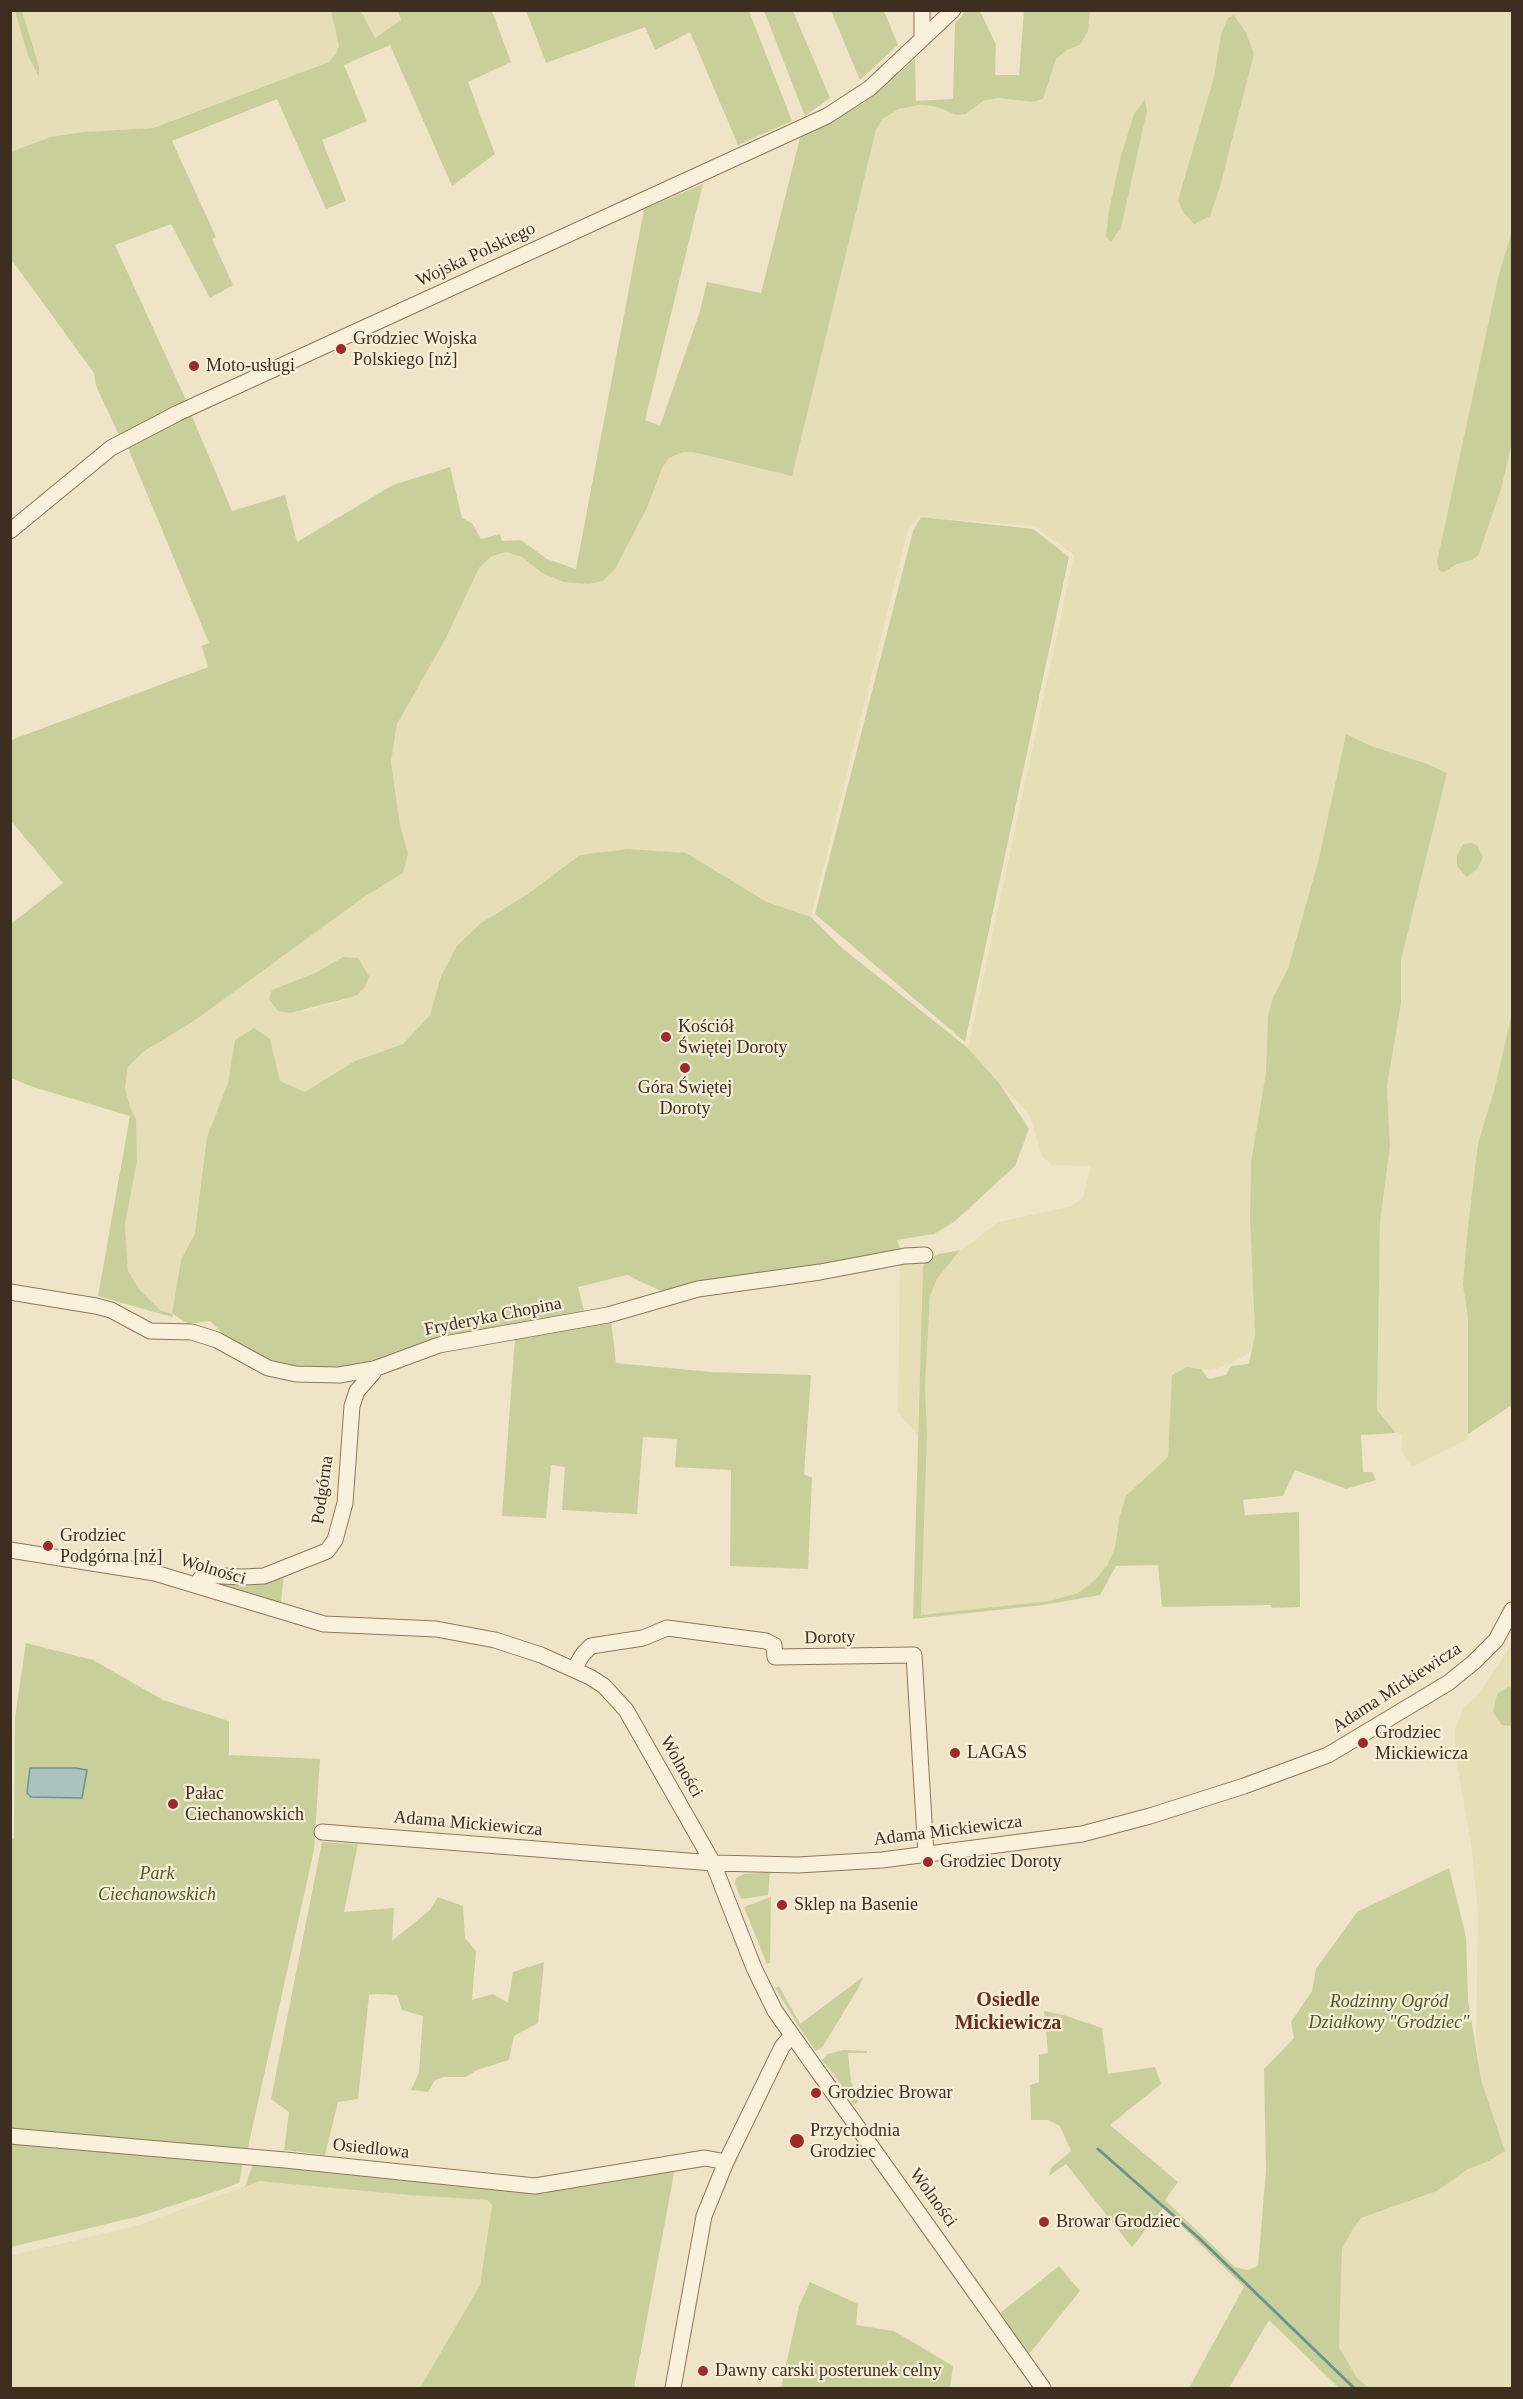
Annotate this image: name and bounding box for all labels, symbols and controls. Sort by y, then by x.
street label: Wojska Polskiego [413,218,539,292]
place label: Grodziec Wojska Polskiego [nż] [353,328,477,370]
marker: Grodziec Wojska Polskiego [nż] [334,342,348,356]
place label: Moto-usługi [206,355,295,377]
marker: Moto-usługi [187,359,201,373]
place label: Kościół Świętej Doroty [678,1016,787,1058]
marker: Kościół Świętej Doroty [659,1030,673,1044]
marker: Góra Świętej Doroty [678,1061,692,1075]
place label: Góra Świętej Doroty [638,1077,732,1120]
street label: Fryderyka Chopina [422,1293,564,1341]
street label: Podgórna [308,1454,338,1526]
place label: Grodziec Podgórna [nż] [60,1525,162,1568]
marker: Grodziec Podgórna [nż] [41,1539,55,1553]
street label: Wolności [178,1550,248,1590]
street label: Doroty [804,1627,856,1649]
street label: Adama Mickiewicza [1328,1638,1466,1738]
place label: Grodziec Mickiewicza [1375,1722,1468,1764]
street label: Wolności [655,1732,707,1802]
marker: Grodziec Mickiewicza [1356,1736,1370,1750]
place label: LAGAS [967,1742,1027,1764]
marker: LAGAS [948,1746,962,1760]
place label: Pałac Ciechanowskich [185,1783,304,1826]
marker: Pałac Ciechanowskich [166,1797,180,1811]
street label: Adama Mickiewicza [393,1807,543,1841]
street label: Adama Mickiewicza [873,1811,1023,1851]
place label: Grodziec Doroty [940,1851,1061,1873]
marker: Grodziec Doroty [921,1855,935,1869]
park label: Park Ciechanowskich [98,1863,216,1906]
place label: Sklep na Basenie [794,1894,918,1916]
marker: Sklep na Basenie [775,1898,789,1912]
district label: Osiedle Mickiewicza [955,1989,1061,2036]
park label: Rodzinny Ogród Działkowy "Grodziec" [1309,1991,1469,2034]
place label: Grodziec Browar [828,2082,952,2104]
marker: Grodziec Browar [809,2086,823,2100]
place label: Przychodnia Grodziec [810,2120,900,2162]
marker: Przychodnia Grodziec [788,2132,806,2150]
street label: Osiedlowa [332,2134,410,2164]
street label: Wolności [904,2164,962,2232]
place label: Browar Grodziec [1056,2211,1180,2233]
marker: Browar Grodziec [1037,2215,1051,2229]
place label: Dawny carski posterunek celny [715,2360,941,2382]
marker: Dawny carski posterunek celny [696,2364,710,2378]

